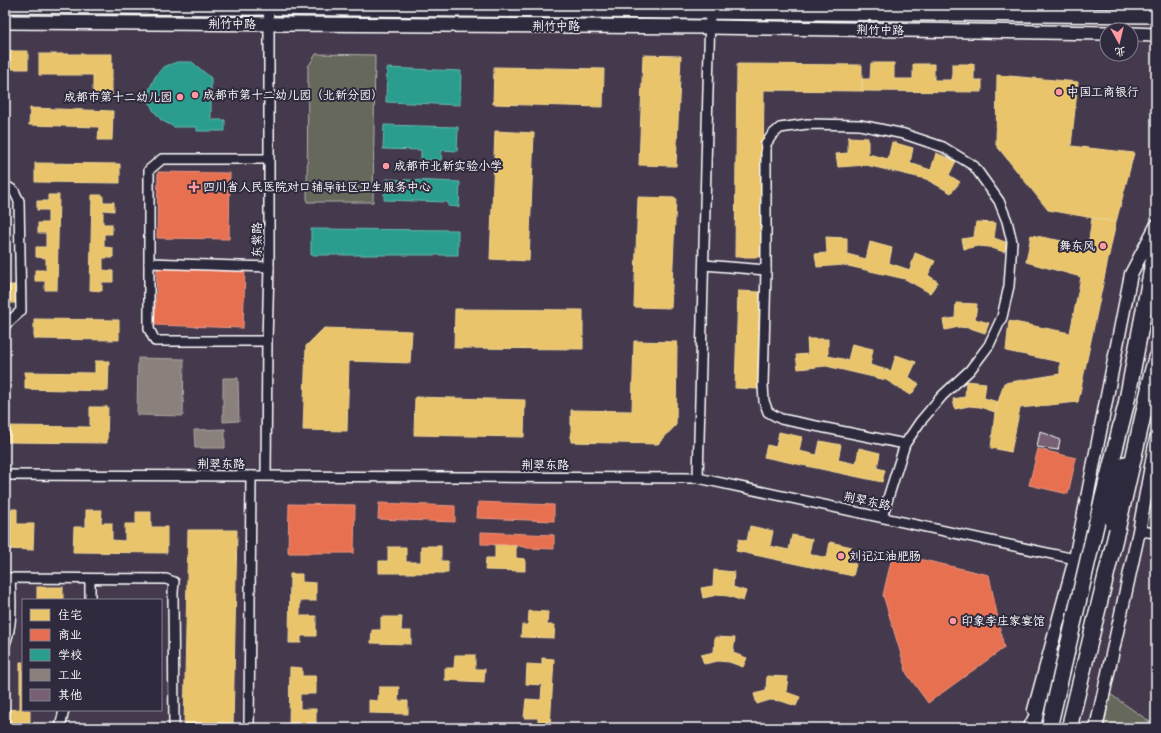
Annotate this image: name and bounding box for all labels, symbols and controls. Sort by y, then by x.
street label: 荆竹中路 [208,15,256,34]
street label: 荆竹中路 [532,17,580,36]
street label: 荆竹中路 [856,21,904,40]
north arrow [1099,22,1139,62]
text: 北 [1114,41,1127,61]
place label: 中国工商银行 [1067,83,1139,102]
place label: 成都市第十二幼儿园（北新分园） [203,86,383,105]
marker: 中国工商银行 [1054,87,1064,97]
place label: 成都市第十二幼儿园 [64,88,172,107]
marker: 成都市第十二幼儿园（北新分园） [190,90,200,100]
marker: 成都市第十二幼儿园 [175,92,185,102]
place label: 成都市北新实验小学 [394,157,502,176]
marker: 成都市北新实验小学 [381,161,391,171]
place label: 四川省人民医院对口辅导社区卫生服务中心 [203,178,431,197]
marker: 四川省人民医院对口辅导社区卫生服务中心 [188,181,200,193]
street label: 东紫路 [248,222,267,258]
place label: 舞东风 [1059,237,1095,256]
marker: 舞东风 [1098,241,1108,251]
street label: 荆翠东路 [197,455,245,474]
street label: 荆翠东路 [521,456,569,475]
street label: 荆翠东路 [841,487,892,516]
place label: 刘记江油肥肠 [849,547,921,566]
marker: 刘记江油肥肠 [836,551,846,561]
legend [22,599,162,711]
text: 住宅 [58,606,82,625]
place label: 印象李庄家宴馆 [961,612,1045,631]
marker: 印象李庄家宴馆 [948,616,958,626]
text: 商业 [58,626,82,645]
text: 学校 [58,646,82,665]
text: 工业 [58,666,82,685]
text: 其他 [58,686,82,705]

